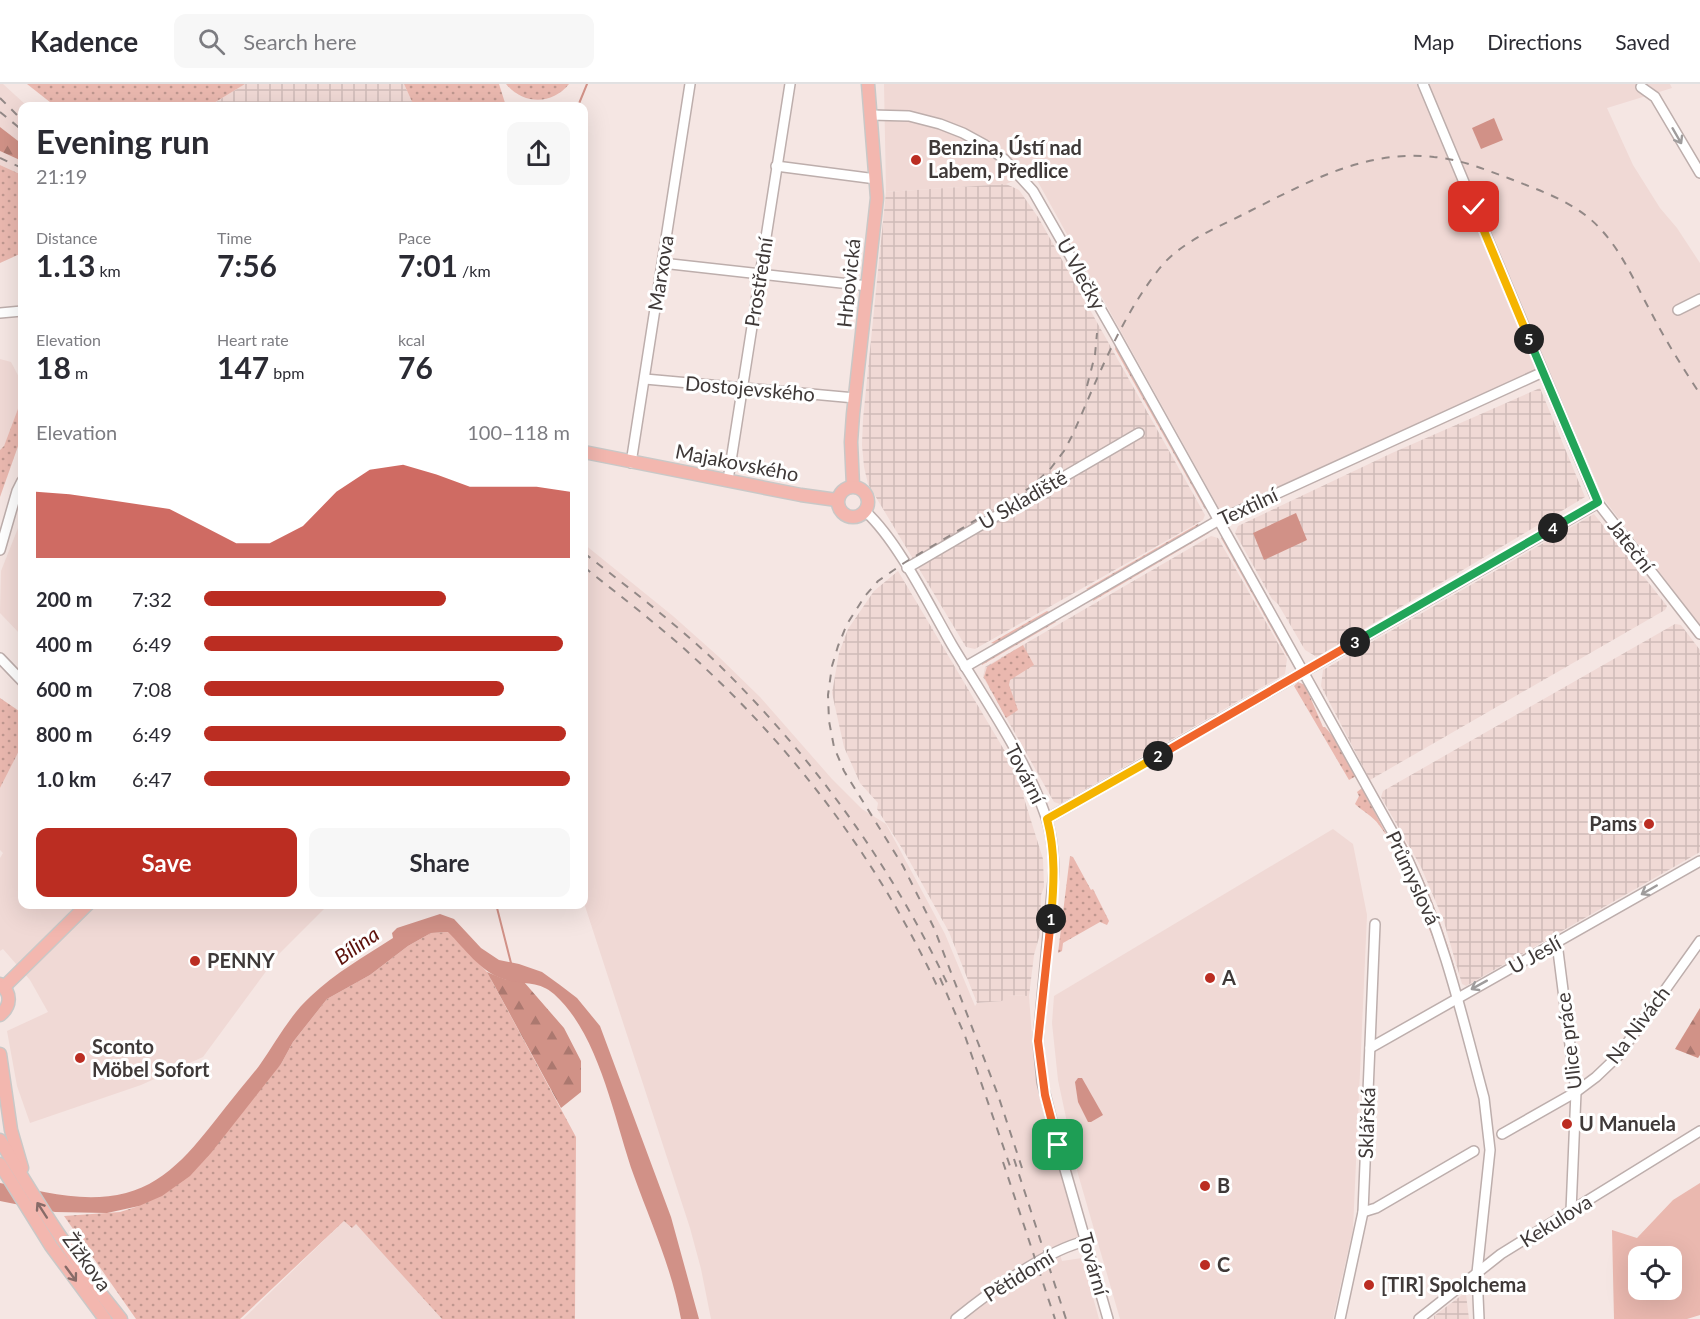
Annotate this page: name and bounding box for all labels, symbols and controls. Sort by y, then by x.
search box [174,14,594,68]
text: Kadence [30,24,138,58]
icon: search [195,25,228,58]
text: Search here [243,28,357,55]
text: Map [1413,29,1454,54]
text: Directions [1487,29,1582,54]
text: Saved [1615,29,1670,54]
text: Evening run [36,121,210,161]
button: share [507,122,570,185]
one-way arrow [1671,127,1683,144]
place label: Benzina, Ústí nad Labem, Předlice [928,135,1082,182]
marker: Benzina, Ústí nad Labem, Předlice [909,153,923,167]
text: 21:19 [36,164,87,188]
pin [1448,181,1499,232]
icon: check [1457,190,1490,223]
text: Distance [36,228,97,247]
text: Time [217,228,252,247]
text: Pace [398,228,431,247]
street label: Marxova [642,233,678,312]
street label: Prostřední [739,234,777,328]
street label: U Vlečky [1052,234,1112,314]
street label: Hrbovická [831,237,865,329]
text: 1.13 [36,247,95,283]
text: 7:56 [217,247,277,283]
text: 7:01 [398,247,458,283]
text: km [95,261,121,280]
text: /km [458,261,491,280]
pin: 5 [1514,324,1544,354]
text: 5 [1524,329,1534,348]
text: Elevation [36,330,101,349]
text: Heart rate [217,330,289,349]
text: kcal [398,330,425,349]
text: 18 [36,349,71,385]
text: 147 [217,349,269,385]
text: 76 [398,349,433,385]
text: m [71,363,88,382]
text: bpm [269,363,304,382]
street label: Dostojevského [684,370,816,406]
text: Elevation [36,420,117,444]
text: 100–118 m [467,420,570,444]
street label: Majakovského [674,438,801,486]
street label: U Skladiště [974,464,1071,534]
street label: Textilní [1214,481,1282,530]
pin: 4 [1538,513,1568,543]
street label: Jateční [1604,514,1661,578]
text: 4 [1548,518,1558,537]
text: 200 m [36,587,92,611]
text: 7:32 [132,587,172,611]
pin: 3 [1340,627,1370,657]
text: 400 m [36,632,92,656]
text: 6:49 [132,632,172,656]
text: 3 [1350,632,1360,651]
text: 600 m [36,677,92,701]
text: 7:08 [132,677,172,701]
text: 800 m [36,722,92,746]
text: 6:49 [132,722,172,746]
street label: Tovární [1001,740,1052,808]
pin: 2 [1143,741,1173,771]
text: 2 [1153,746,1163,765]
text: 1.0 km [36,767,96,791]
text: 6:47 [132,767,172,791]
place label: Pams [1589,811,1637,835]
marker: Pams [1642,817,1656,831]
street label: Průmyslová [1382,827,1446,928]
button: Save [36,828,297,897]
button: Share [309,828,570,897]
one-way arrow [1641,884,1658,896]
pin: 1 [1036,904,1066,934]
text: 1 [1046,909,1056,928]
water label: Bílina [329,921,383,969]
street label: U Jeslí [1504,929,1566,978]
place label: PENNY [207,948,276,972]
marker: PENNY [188,954,202,968]
place label: A [1221,965,1236,989]
marker: A [1203,971,1217,985]
one-way arrow [1471,980,1489,991]
street label: Na Nivách [1600,981,1674,1068]
street label: Ulice práce [1550,991,1586,1091]
place label: Sconto Möbel Sofort [92,1034,210,1081]
marker: Sconto Möbel Sofort [73,1051,87,1065]
street label: Sklářská [1353,1087,1379,1159]
place label: U Manuela [1579,1111,1676,1135]
marker: U Manuela [1560,1117,1574,1131]
pin [1032,1119,1083,1170]
icon: arrive [1041,1128,1074,1161]
place label: B [1217,1173,1230,1197]
marker: B [1198,1179,1212,1193]
street label: Kekulova [1515,1189,1596,1252]
one-way arrow [36,1201,49,1218]
street label: Žižkova [59,1227,117,1295]
street label: Tovární [1074,1230,1115,1299]
street label: Pětidomí [979,1244,1059,1306]
map controls [1628,1246,1682,1300]
button: locate [1628,1246,1682,1300]
place label: C [1217,1252,1230,1276]
marker: C [1198,1258,1212,1272]
one-way arrow [65,1266,77,1282]
place label: [TIR] Spolchema [1381,1272,1526,1296]
marker: [TIR] Spolchema [1362,1278,1376,1292]

